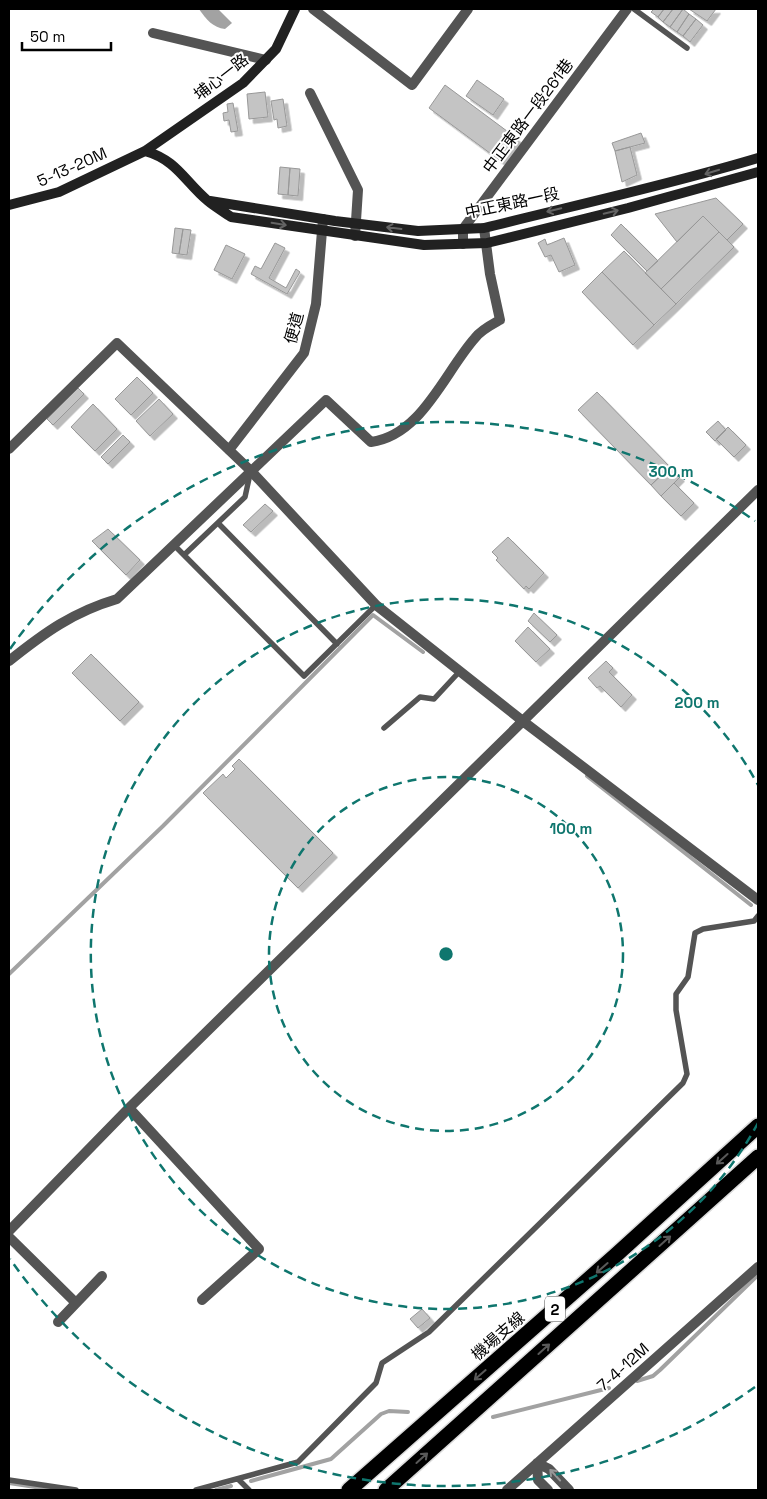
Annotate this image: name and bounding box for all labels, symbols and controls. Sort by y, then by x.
scale bar [22,20,111,52]
text: 50 m [30,27,65,46]
street label: 埔心一路 [189,49,253,105]
street label: 中正東路一段261巷 [478,55,578,177]
street label: 5-13-20M [34,142,110,192]
one-way arrow [704,167,720,177]
street label: 中正東路一段 [463,183,561,223]
one-way arrow [546,206,562,215]
one-way arrow [603,207,619,216]
one-way arrow [271,219,287,229]
one-way arrow [386,222,402,232]
street label: 便道 [280,310,308,346]
text: 300 m [648,462,694,481]
text: 200 m [675,693,719,712]
text: 100 m [550,819,592,838]
centre of rings [437,945,455,963]
one-way arrow [716,1153,729,1165]
one-way arrow [658,1235,671,1247]
one-way arrow [595,1262,608,1274]
road number: 2 [545,1296,565,1322]
street label: 機場支線 [467,1307,529,1365]
street label: 7-4-12M [593,1338,653,1396]
one-way arrow [537,1344,550,1355]
one-way arrow [473,1370,486,1381]
one-way arrow [416,1452,429,1464]
one-way arrow [549,1468,561,1481]

